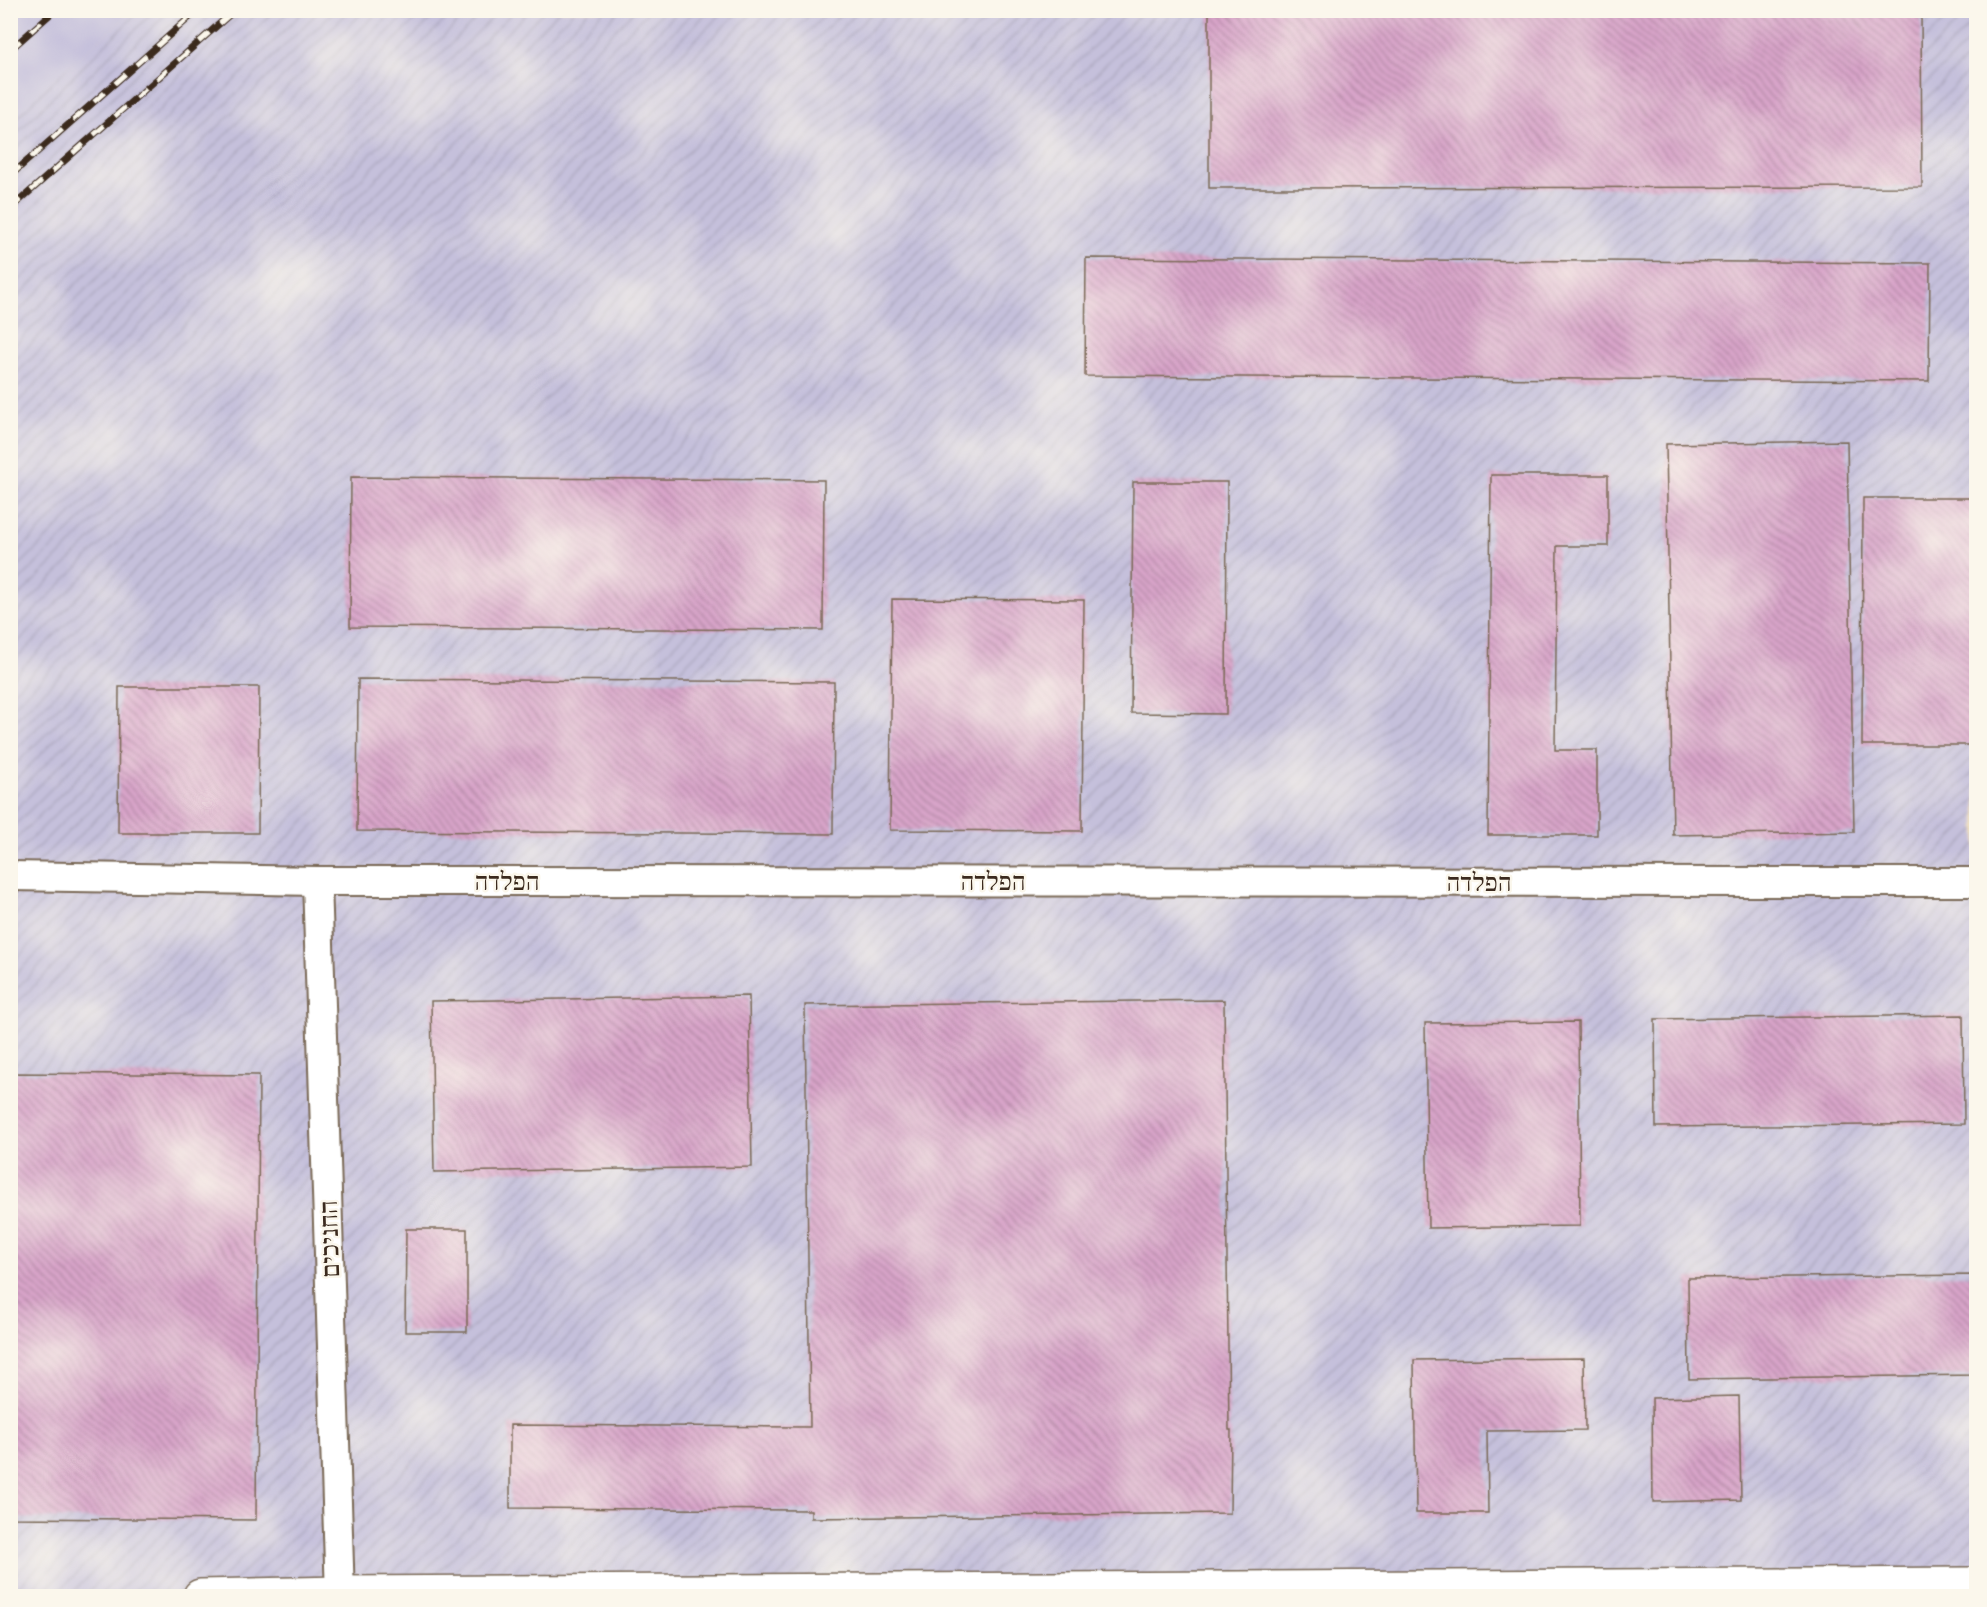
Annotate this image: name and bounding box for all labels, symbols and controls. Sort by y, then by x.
street label: הפלדה [474,866,540,898]
street label: הפלדה [960,866,1026,898]
street label: הפלדה [1446,867,1512,899]
street label: החניכים [313,1200,347,1278]

